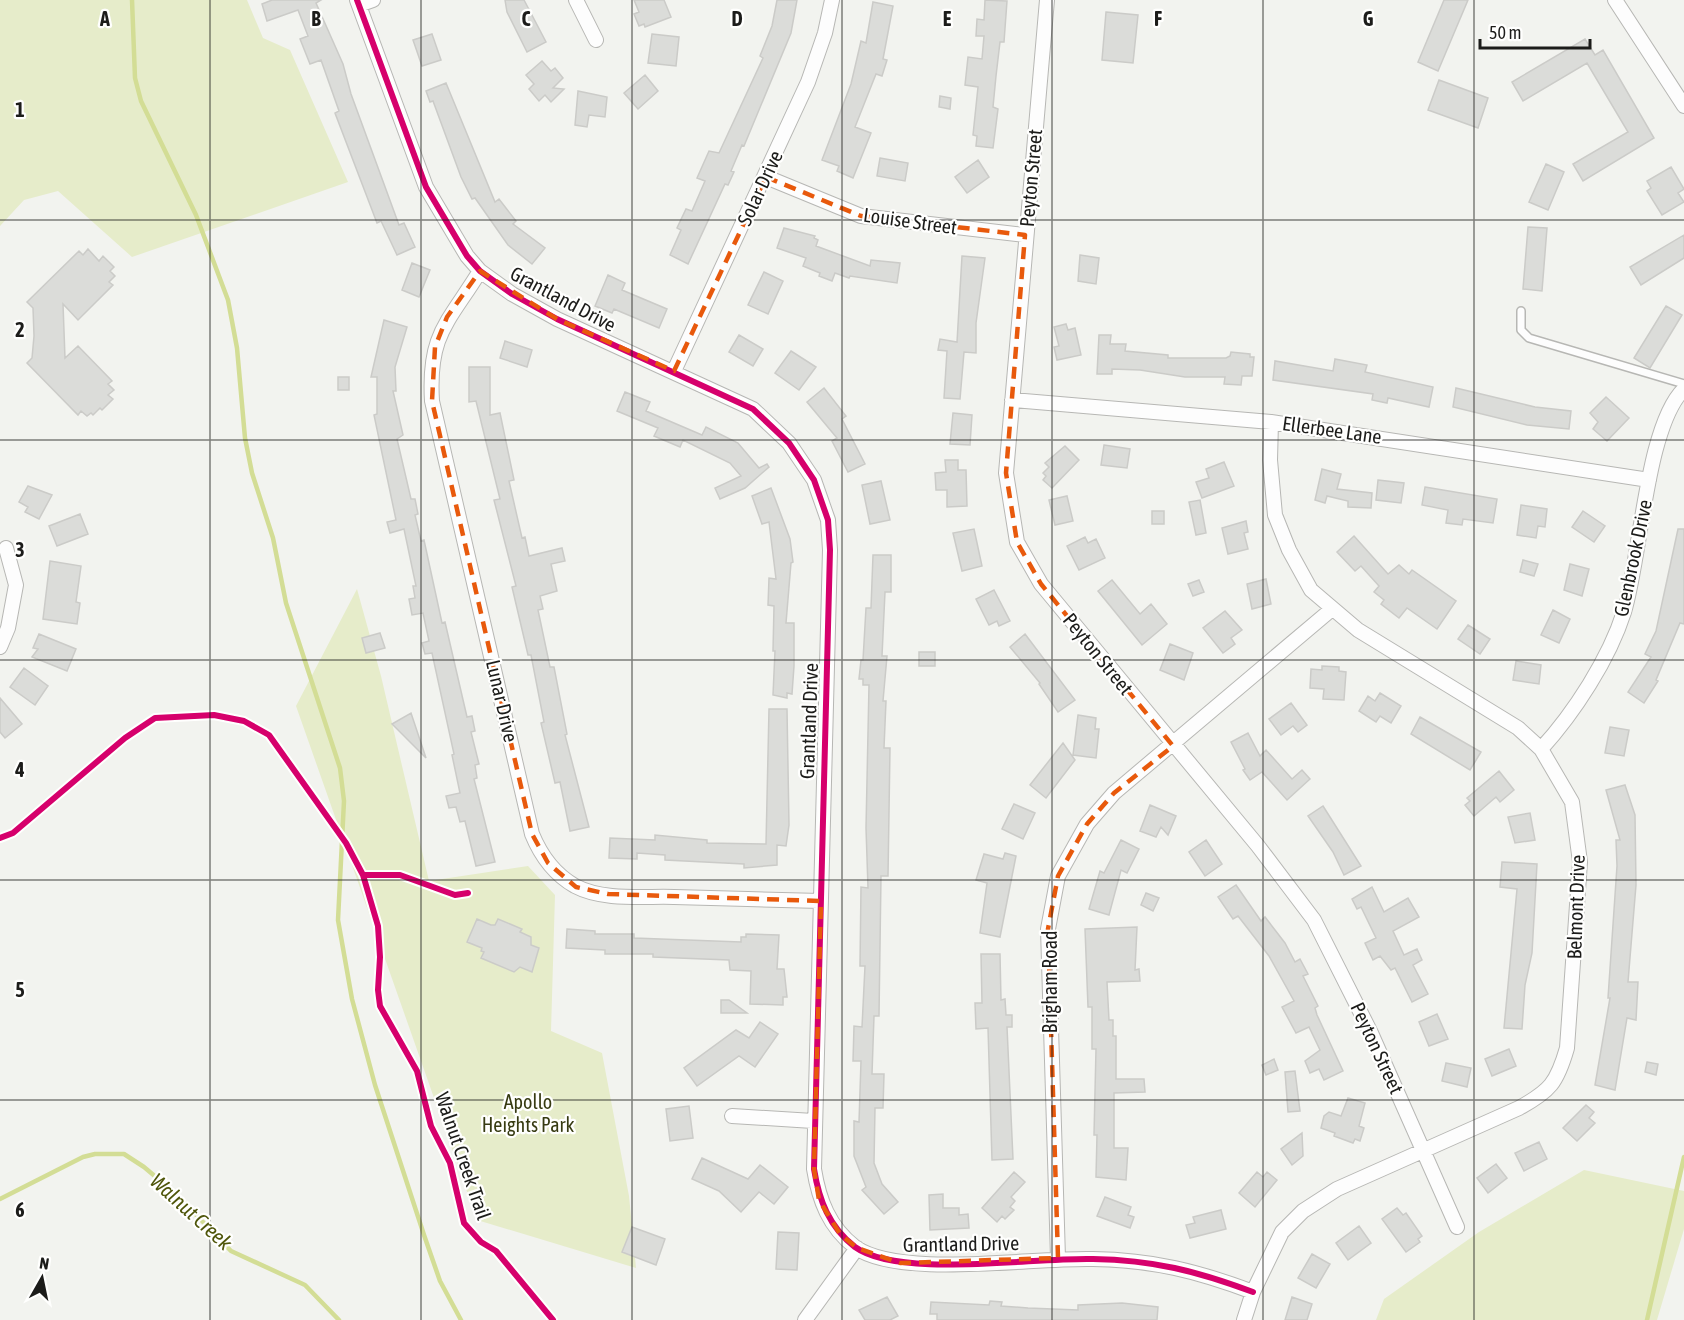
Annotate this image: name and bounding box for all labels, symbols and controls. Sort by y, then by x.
text: A [99,7,110,30]
text: B [311,7,321,30]
text: C [522,7,531,30]
text: D [731,7,743,30]
text: E [943,7,952,30]
text: F [1154,7,1162,30]
text: G [1363,7,1374,30]
scale bar [1480,12,1590,50]
text: 50 m [1489,22,1521,43]
text: 1 [15,98,25,121]
street label: Peyton Street [1015,128,1046,228]
street label: Solar Drive [732,147,787,229]
street label: Louise Street [862,203,959,238]
street label: Grantland Drive [507,261,620,336]
text: 2 [15,318,25,341]
street label: Ellerbee Lane [1281,411,1383,448]
street label: Glenbrook Drive [1609,497,1656,619]
text: 3 [15,538,25,561]
street label: Peyton Street [1059,608,1138,699]
street label: Lunar Drive [482,657,523,744]
street label: Grantland Drive [795,663,822,779]
text: 4 [14,758,25,781]
street label: Belmont Drive [1562,854,1589,960]
street label: Brigham Road [1038,931,1061,1033]
text: 5 [15,978,25,1001]
street label: Peyton Street [1346,999,1409,1097]
street label: Walnut Creek Trail [431,1089,496,1223]
park label: Apollo Heights Park [482,1090,574,1136]
water label: Walnut Creek [146,1168,238,1255]
text: 6 [15,1198,25,1221]
street label: Grantland Drive [903,1231,1019,1256]
north arrow [12,1248,72,1308]
text: N [38,1254,50,1273]

